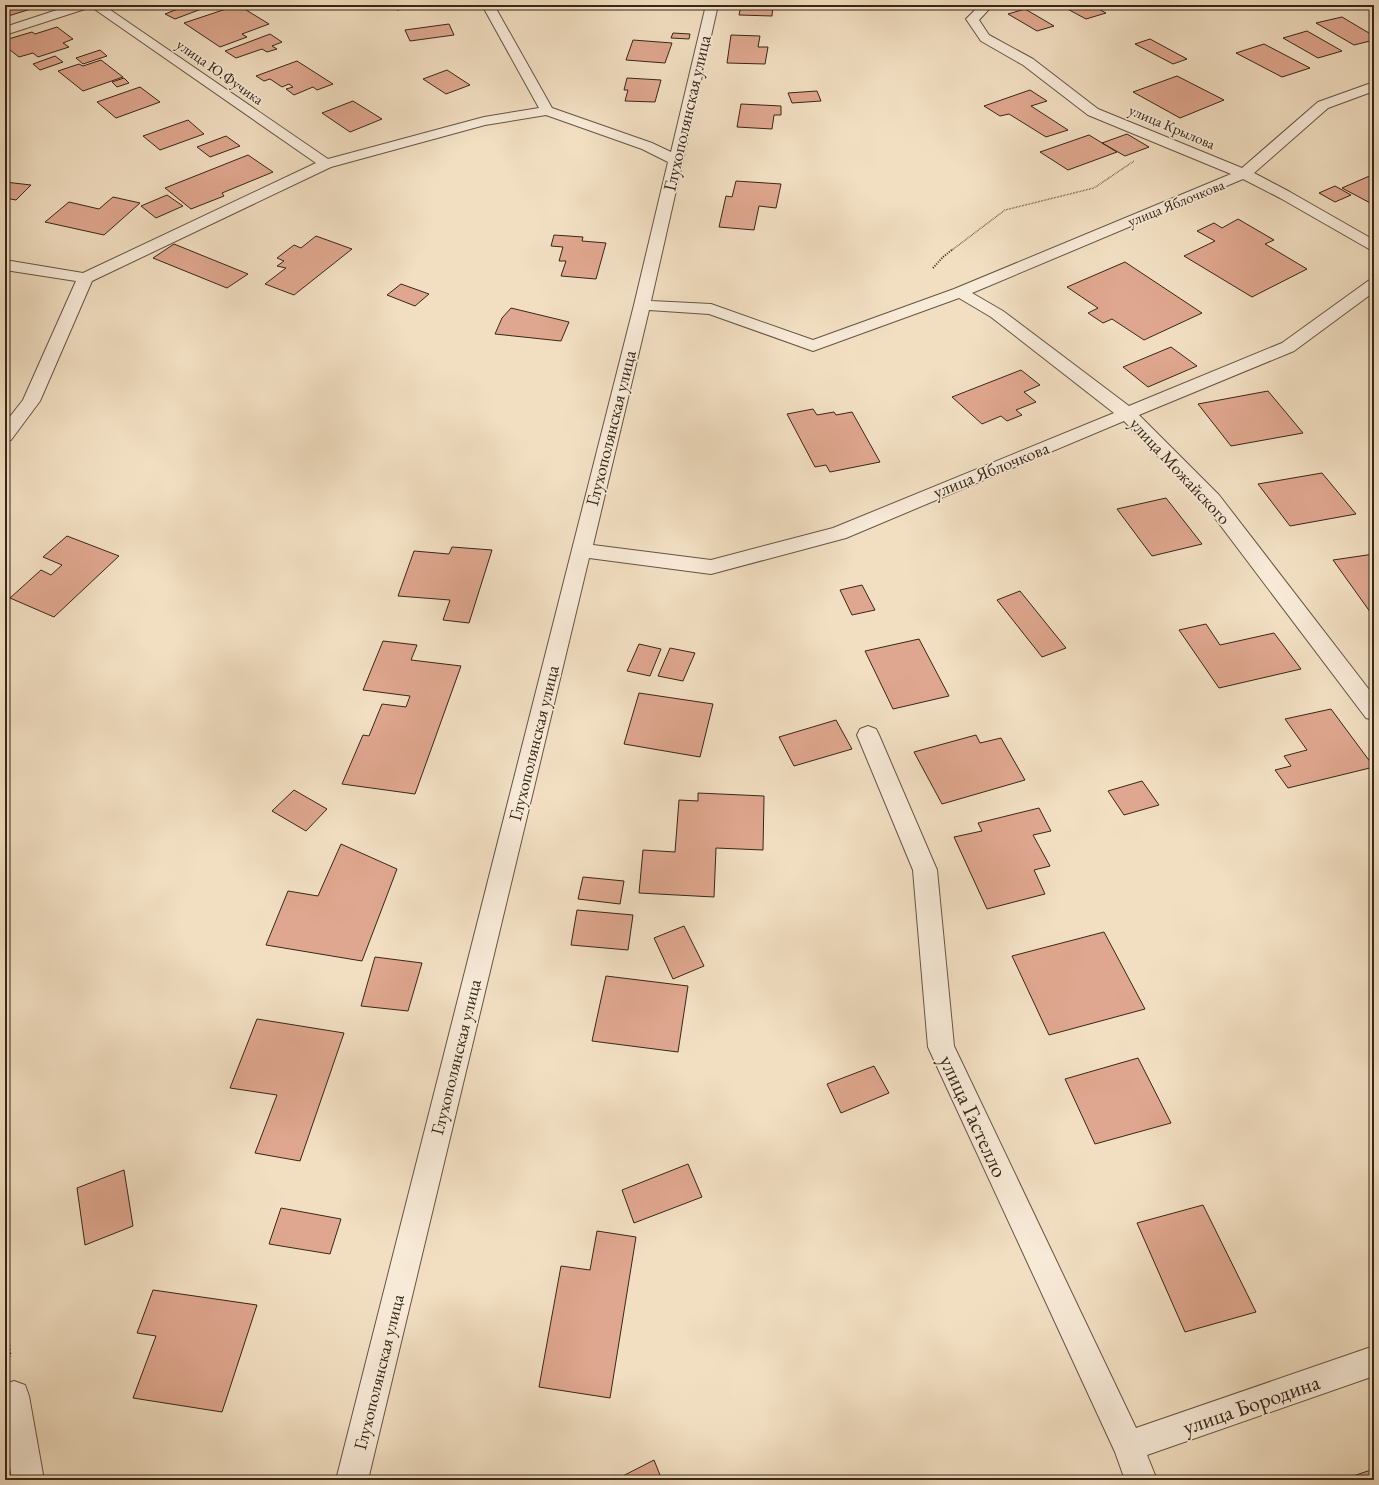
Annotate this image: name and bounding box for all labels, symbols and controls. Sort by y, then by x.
street label: Глухополянская улица [657,32,716,193]
street label: улица Ю.Фучика [173,35,268,109]
street label: улица Крылова [1126,100,1218,153]
street label: улица Яблочкова [1125,175,1227,231]
street label: Глухополянская улица [580,347,641,508]
street label: улица Можайского [1125,412,1236,529]
street label: улица Яблочкова [929,436,1053,503]
street label: Глухополянская улица [503,662,564,823]
street label: Глухополянская улица [425,976,486,1137]
street label: улица Гастелло [932,1050,1015,1182]
street label: Глухополянская улица [348,1291,409,1452]
street label: улица Бородина [1179,1367,1324,1441]

